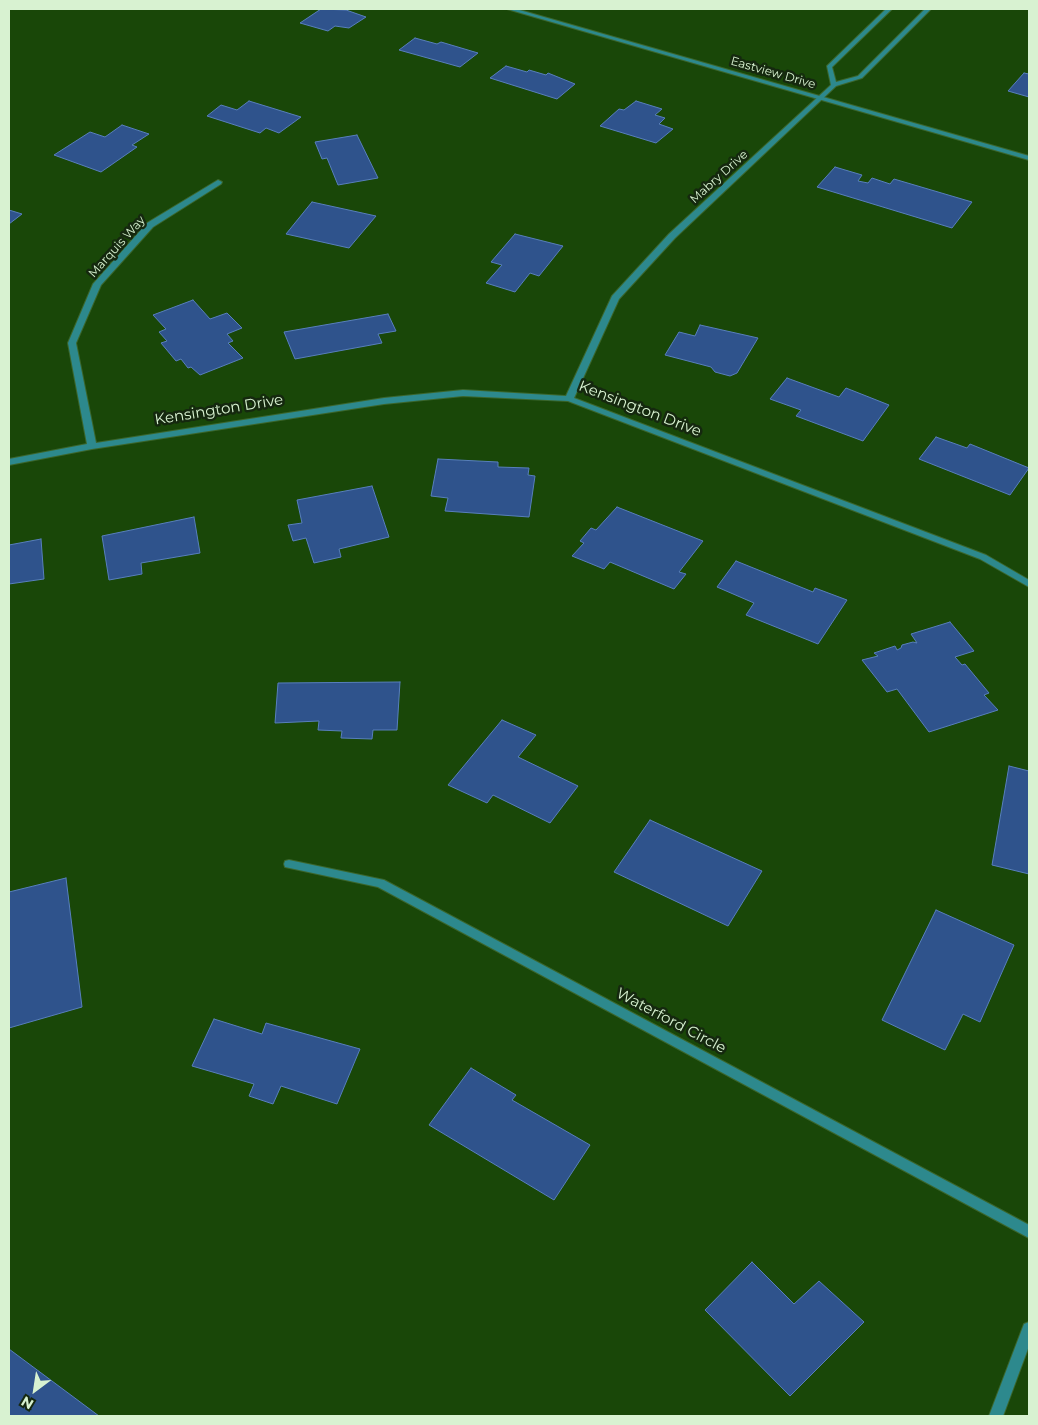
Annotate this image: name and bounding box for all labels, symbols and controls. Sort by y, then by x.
street label: Eastview Drive [729,54,817,92]
street label: Mabry Drive [687,147,751,207]
street label: Marquis Way [86,213,148,281]
street label: Kensington Drive [576,377,704,441]
street label: Kensington Drive [153,391,285,429]
street label: Waterford Circle [613,984,729,1058]
north arrow [10,1365,60,1415]
text: N [18,1392,37,1413]

